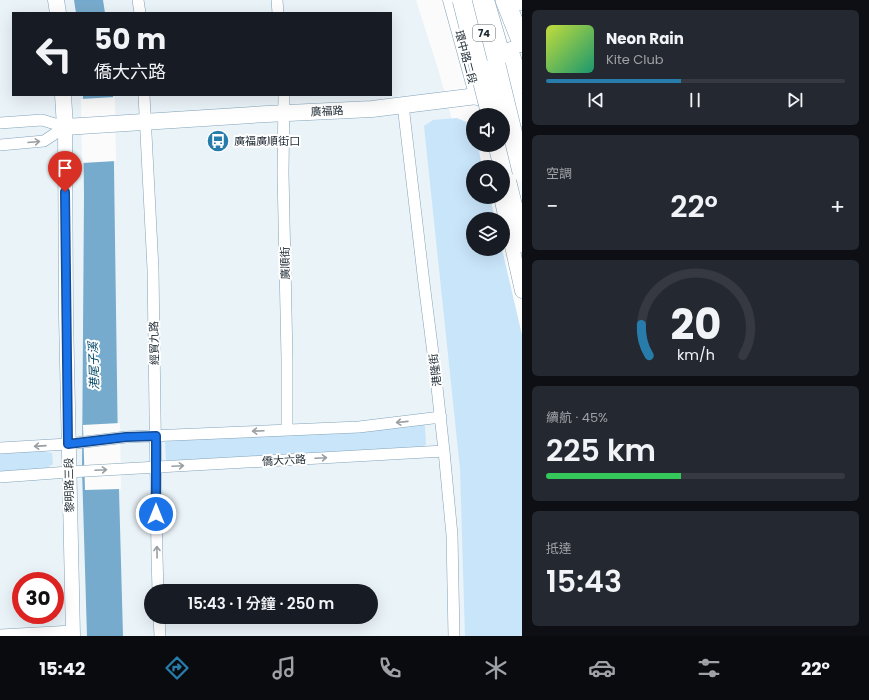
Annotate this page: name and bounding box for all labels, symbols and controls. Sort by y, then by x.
text: 50 m [94,20,166,59]
road number: 74 [473,25,495,41]
icon: left [28,28,80,80]
street label: 環中路二段 [451,28,481,86]
text: Neon Rain [606,28,684,49]
text: Kite Club [606,50,664,69]
text: 僑大六路 [94,59,166,84]
icon: previous [585,89,607,111]
icon: pause [684,89,706,111]
icon: next [784,89,806,111]
street label: 廣福路 [310,102,344,120]
map controls [466,108,510,256]
button: sound [466,108,510,152]
bus stop icon: 廣福廣順街口 [205,128,231,154]
place label: 廣福廣順街口 [234,133,300,149]
one-way arrow [27,138,40,146]
pin [48,151,82,192]
icon: arrive [54,157,76,179]
button: search [466,160,510,204]
text: 空調 [546,164,572,183]
text: 22° [670,185,718,228]
text: − [546,191,558,222]
text: + [830,191,845,222]
button: layers [466,212,510,256]
street label: 廣順街 [277,246,293,280]
text: 20 [670,295,721,354]
street label: 經貿九路 [146,321,162,365]
water label: 港尾子溪 [84,340,103,390]
text: km/h [676,345,715,365]
street label: 港隆街 [425,353,445,387]
text: 續航 · 45% [546,408,608,427]
one-way arrow [396,418,409,426]
one-way arrow [252,428,265,435]
text: 225 km [546,429,656,472]
one-way arrow [34,442,47,449]
street label: 僑大六路 [262,451,306,469]
one-way arrow [314,454,327,462]
street label: 黎明路三段 [61,457,77,513]
one-way arrow [171,462,184,470]
one-way arrow [94,467,107,474]
position arrow [135,493,177,535]
text: 抵達 [546,539,572,558]
one-way arrow [153,546,161,559]
text: 15:43 [546,560,622,603]
speed limit sign: 30 [12,572,64,624]
text: 15:43 · 1 分鐘 · 250 m [188,593,334,614]
icon: directions [163,654,191,682]
icon: music [270,654,298,682]
icon: phone [376,654,404,682]
icon: climate [482,654,510,682]
icon: car [588,654,616,682]
icon: filters [695,654,723,682]
text: 15:42 [39,656,85,681]
text: 22° [801,656,830,681]

